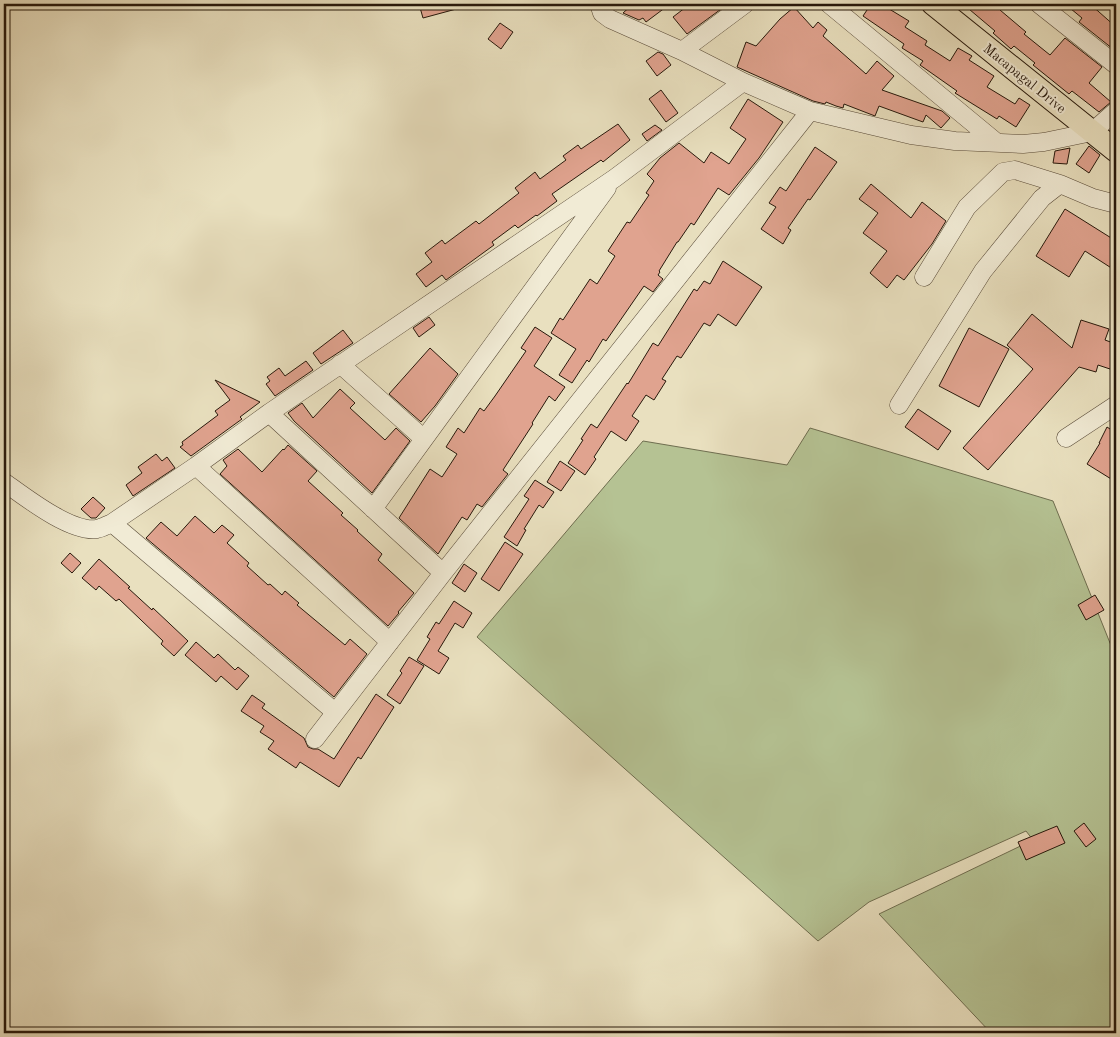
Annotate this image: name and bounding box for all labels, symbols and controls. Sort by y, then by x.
street label: Macapagal Drive [980,41,1068,116]

